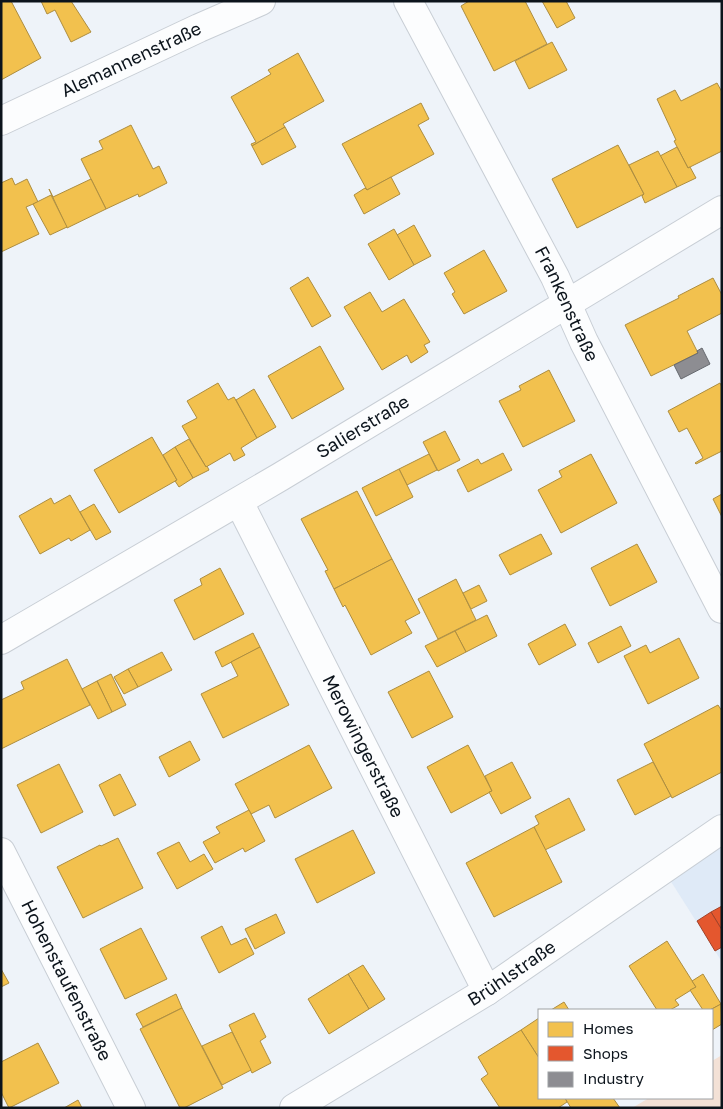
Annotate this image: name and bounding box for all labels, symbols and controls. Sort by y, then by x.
street label: Alemannenstraße [57,17,204,101]
street label: Frankenstraße [531,242,604,365]
street label: Salierstraße [312,390,413,462]
street label: Merowingerstraße [318,671,409,821]
street label: Hohenstaufenstraße [17,896,117,1064]
street label: Brühlstraße [463,935,559,1010]
legend [538,1009,713,1099]
text: Homes [583,1019,633,1037]
text: Shops [583,1044,628,1062]
text: Industry [583,1069,644,1087]

